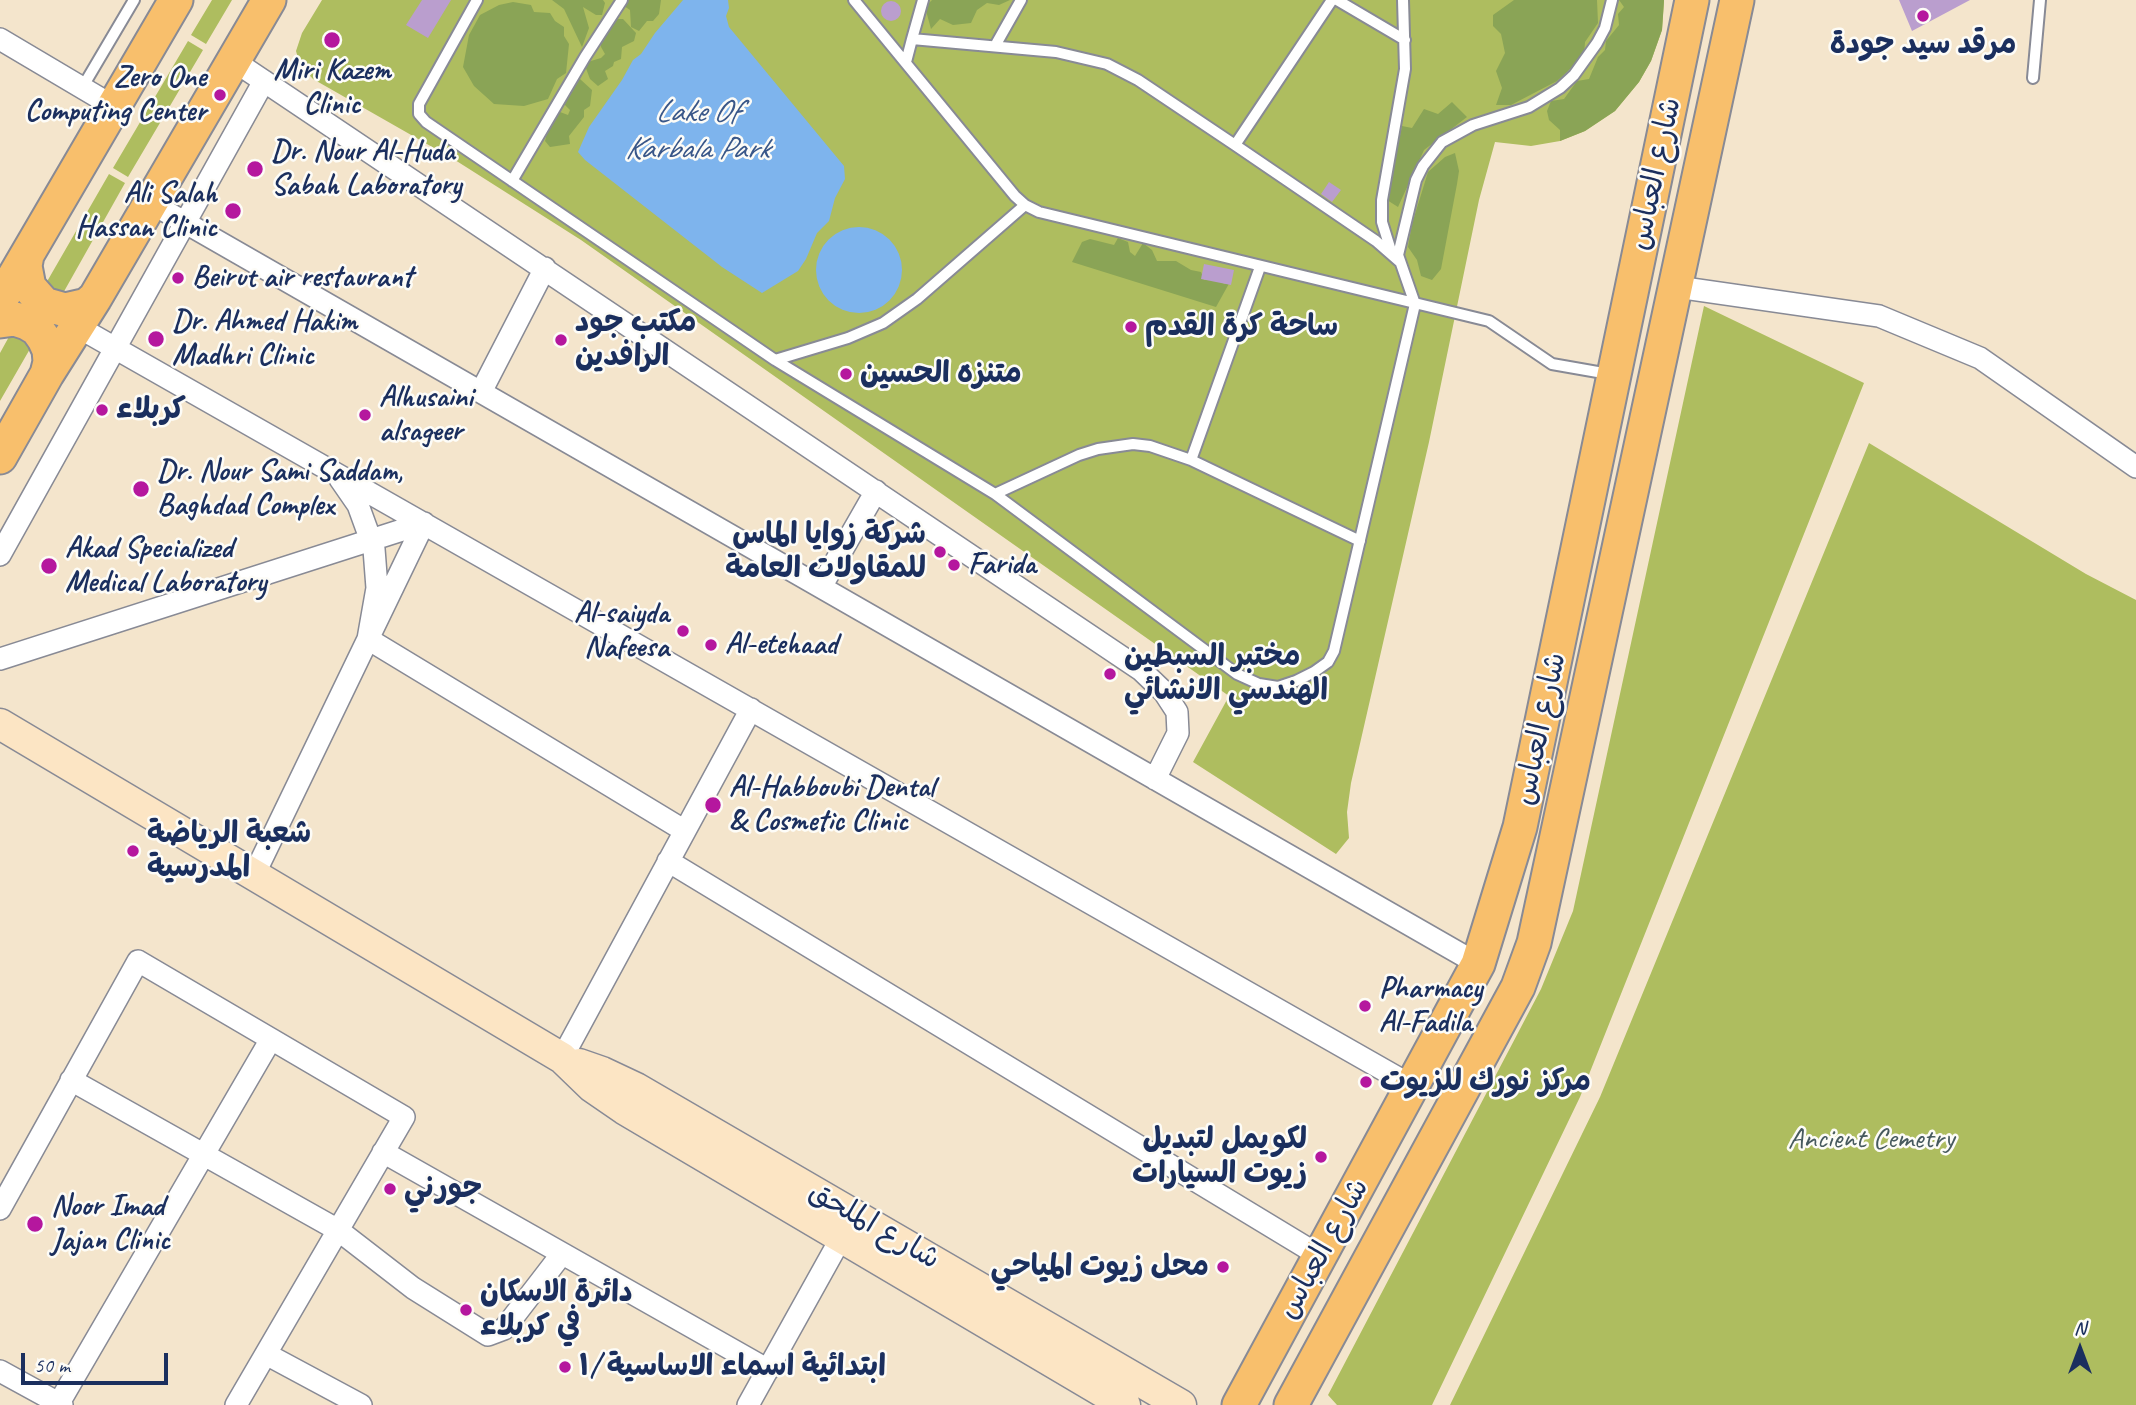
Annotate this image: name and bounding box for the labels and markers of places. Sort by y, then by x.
marker: مرقد سيد جودة [1915,8,1931,24]
place label: مرقد سيد جودة [1830,27,2016,63]
marker: Miri Kazem Clinic [322,30,342,50]
place label: Miri Kazem Clinic [273,53,391,124]
place label: Zero One Computing Center [25,60,206,130]
marker: Zero One Computing Center [212,87,228,103]
place label: Dr. Nour Al-Huda Sabah Laboratory [271,134,461,204]
marker: Dr. Nour Al-Huda Sabah Laboratory [245,159,265,179]
place label: Ali Salah Hassan Clinic [75,176,217,246]
marker: Ali Salah Hassan Clinic [223,201,243,221]
place label: Beirut air restaurant [192,260,412,296]
marker: Beirut air restaurant [170,270,186,286]
place label: Dr. Ahmed Hakim Madhri Clinic [172,304,357,374]
place label: مكتب جود الرافدين [575,305,696,376]
place label: ساحة كرة القدم [1145,309,1338,345]
marker: ساحة كرة القدم [1123,319,1139,335]
marker: Dr. Ahmed Hakim Madhri Clinic [146,329,166,349]
marker: مكتب جود الرافدين [553,332,569,348]
place label: متنزه الحسين [860,356,1022,392]
marker: متنزه الحسين [838,366,854,382]
place label: Alhusaini alsageer [379,380,473,450]
place label: كربلاء [116,392,186,428]
marker: كربلاء [94,402,110,418]
marker: Alhusaini alsageer [357,407,373,423]
place label: Dr. Nour Sami Saddam, Baghdad Complex [157,454,403,524]
marker: Dr. Nour Sami Saddam, Baghdad Complex [131,479,151,499]
place label: شركة زوايا الماس للمقاولات العامة [725,517,926,588]
place label: Akad Specialized Medical Laboratory [65,531,266,602]
marker: شركة زوايا الماس للمقاولات العامة [932,544,948,560]
place label: Farida [968,547,1036,583]
marker: Akad Specialized Medical Laboratory [39,556,59,576]
marker: Farida [946,557,962,573]
place label: Al-saiyda Nafeesa [574,596,669,666]
marker: Al-saiyda Nafeesa [675,623,691,639]
place label: Al-etehaad [725,627,837,663]
marker: Al-etehaad [703,637,719,653]
place label: مختبر السبطين الهندسي الانشائي [1124,639,1328,710]
marker: مختبر السبطين الهندسي الانشائي [1102,666,1118,682]
place label: Al-Habboubi Dental & Cosmetic Clinic [729,770,934,840]
marker: Al-Habboubi Dental & Cosmetic Clinic [703,795,723,815]
place label: شعبة الرياضة المدرسية [147,816,311,886]
marker: شعبة الرياضة المدرسية [125,843,141,859]
place label: Pharmacy Al-Fadila [1379,971,1482,1042]
marker: Pharmacy Al-Fadila [1357,998,1373,1014]
place label: مركز نورك للزيوت [1380,1064,1591,1100]
marker: مركز نورك للزيوت [1358,1074,1374,1090]
place label: لكويمل لتبديل زيوت السيارات [1132,1122,1307,1192]
marker: لكويمل لتبديل زيوت السيارات [1313,1149,1329,1165]
place label: جورني [404,1171,482,1207]
marker: جورني [382,1181,398,1197]
place label: Noor Imad Jajan Clinic [51,1189,170,1260]
marker: Noor Imad Jajan Clinic [25,1214,45,1234]
place label: محل زيوت المياحي [990,1249,1209,1285]
marker: محل زيوت المياحي [1215,1259,1231,1275]
place label: دائرة الاسكان في كربلاء [480,1275,633,1346]
marker: دائرة الاسكان في كربلاء [458,1302,474,1318]
place label: ابتدائية اسماء الاساسية /١ [579,1349,886,1385]
marker: ابتدائية اسماء الاساسية /١ [557,1359,573,1375]

